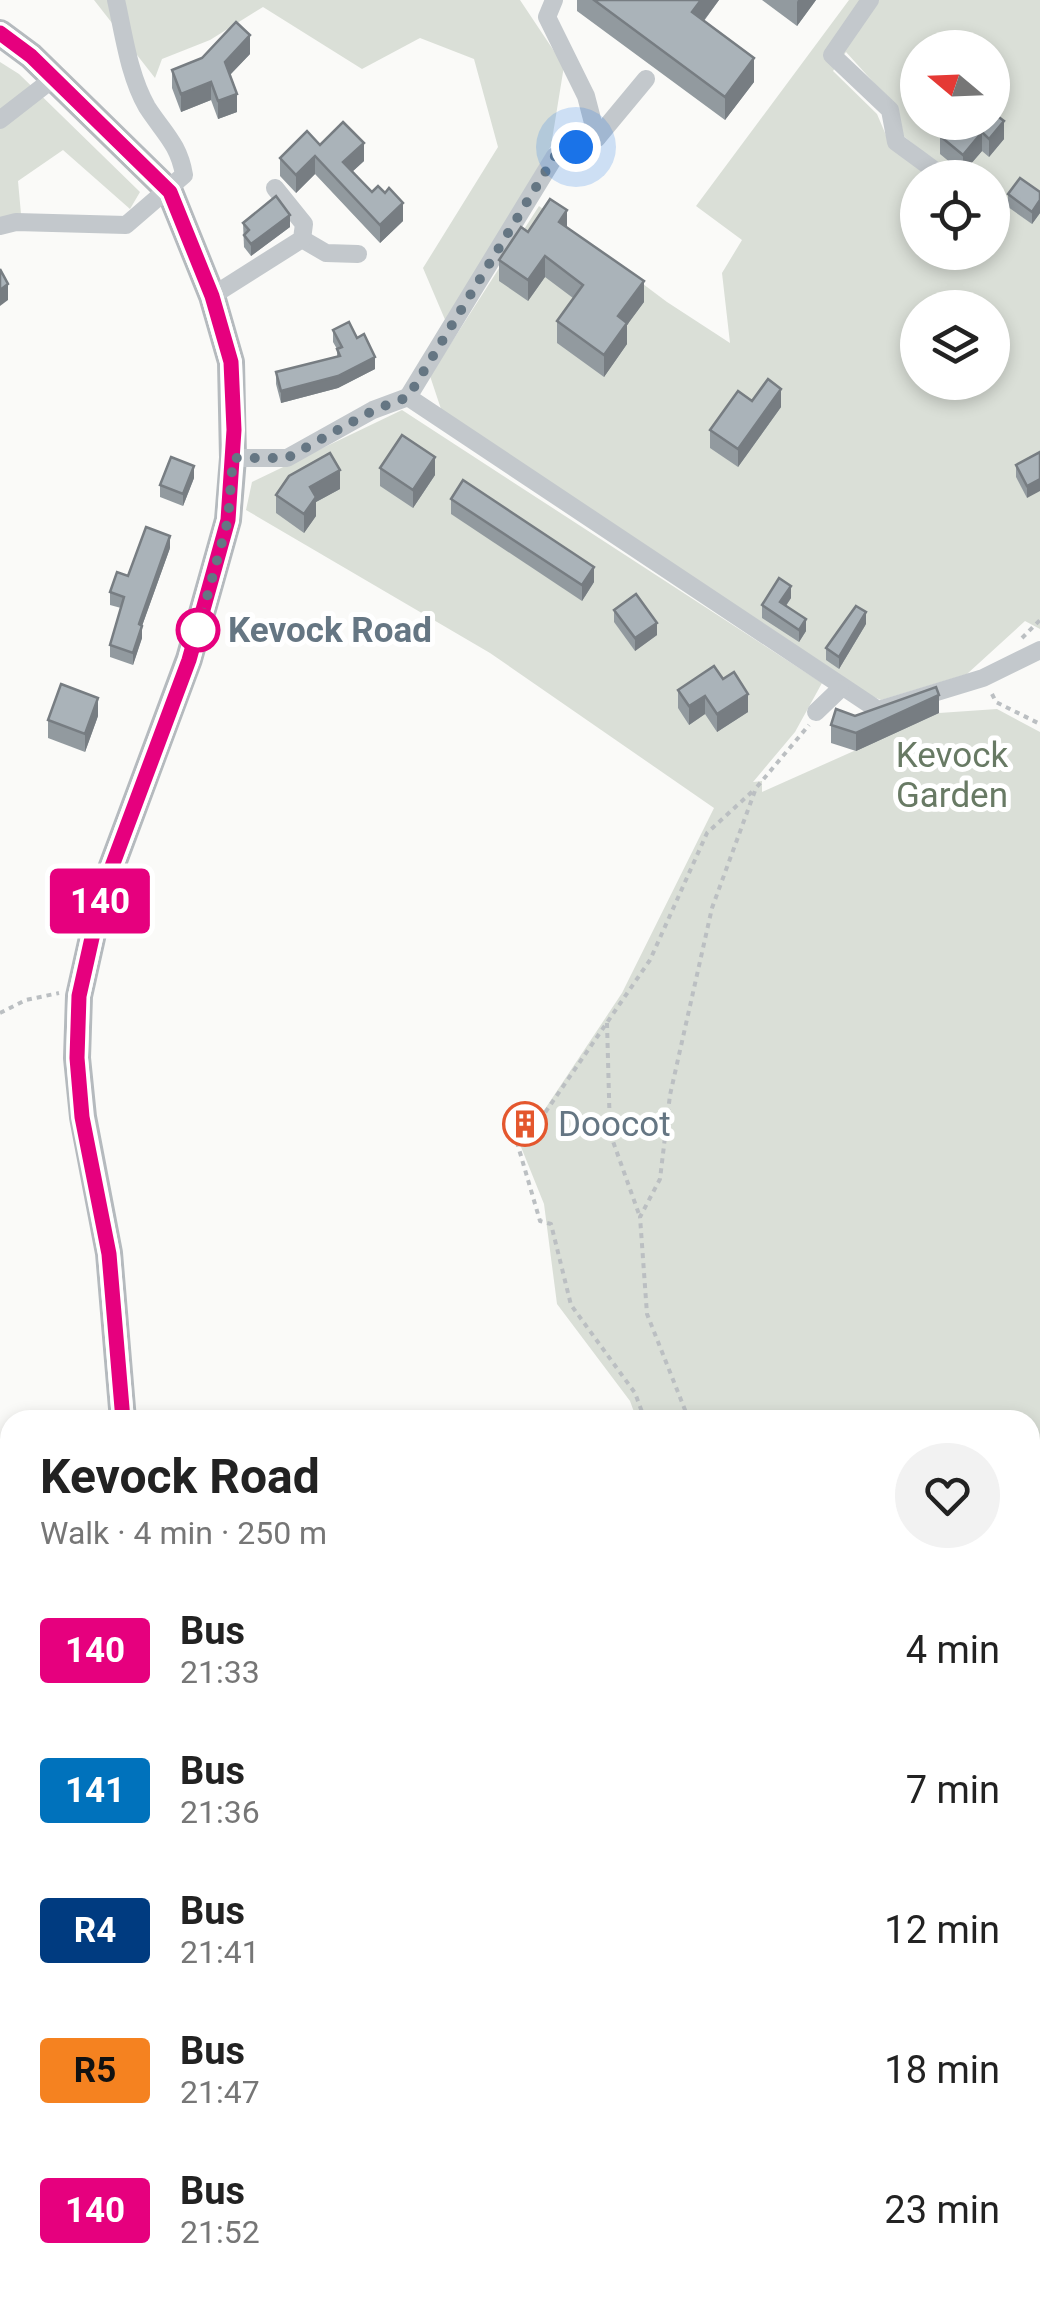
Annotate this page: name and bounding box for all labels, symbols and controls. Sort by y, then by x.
north arrow [900,30,1010,140]
map controls [900,30,1010,400]
your location [551,122,601,172]
button: locate [900,160,1010,270]
button: layers [900,290,1010,400]
marker: Kevock Road [177,609,219,651]
place label: Kevock Road [228,610,432,651]
park label: Kevock Garden [896,735,1009,816]
line badge: 140 [42,868,158,934]
text: 140 [70,881,130,922]
building icon: Doocot [502,1101,548,1147]
place label: Doocot [558,1104,671,1145]
button: heart [895,1443,1000,1548]
text: Kevock Road [40,1448,320,1505]
text: Walk · 4 min · 250 m [40,1514,327,1552]
text: Bus [180,1609,245,1653]
text: 4 min [906,1628,1000,1672]
text: 140 [65,1630,125,1671]
text: 21:33 [180,1653,260,1691]
text: Bus [180,1749,245,1793]
text: 7 min [906,1768,1000,1812]
text: 141 [65,1770,125,1811]
text: 21:36 [180,1793,260,1831]
text: Bus [180,1889,245,1933]
text: 12 min [884,1908,1000,1952]
text: R4 [74,1910,116,1951]
text: 21:41 [180,1933,260,1971]
text: Bus [180,2029,245,2073]
text: 18 min [884,2048,1000,2092]
text: R5 [74,2050,116,2091]
text: 21:47 [180,2073,260,2111]
text: Bus [180,2169,245,2213]
text: 23 min [884,2188,1000,2232]
text: 140 [65,2190,125,2231]
text: 21:52 [180,2213,260,2251]

